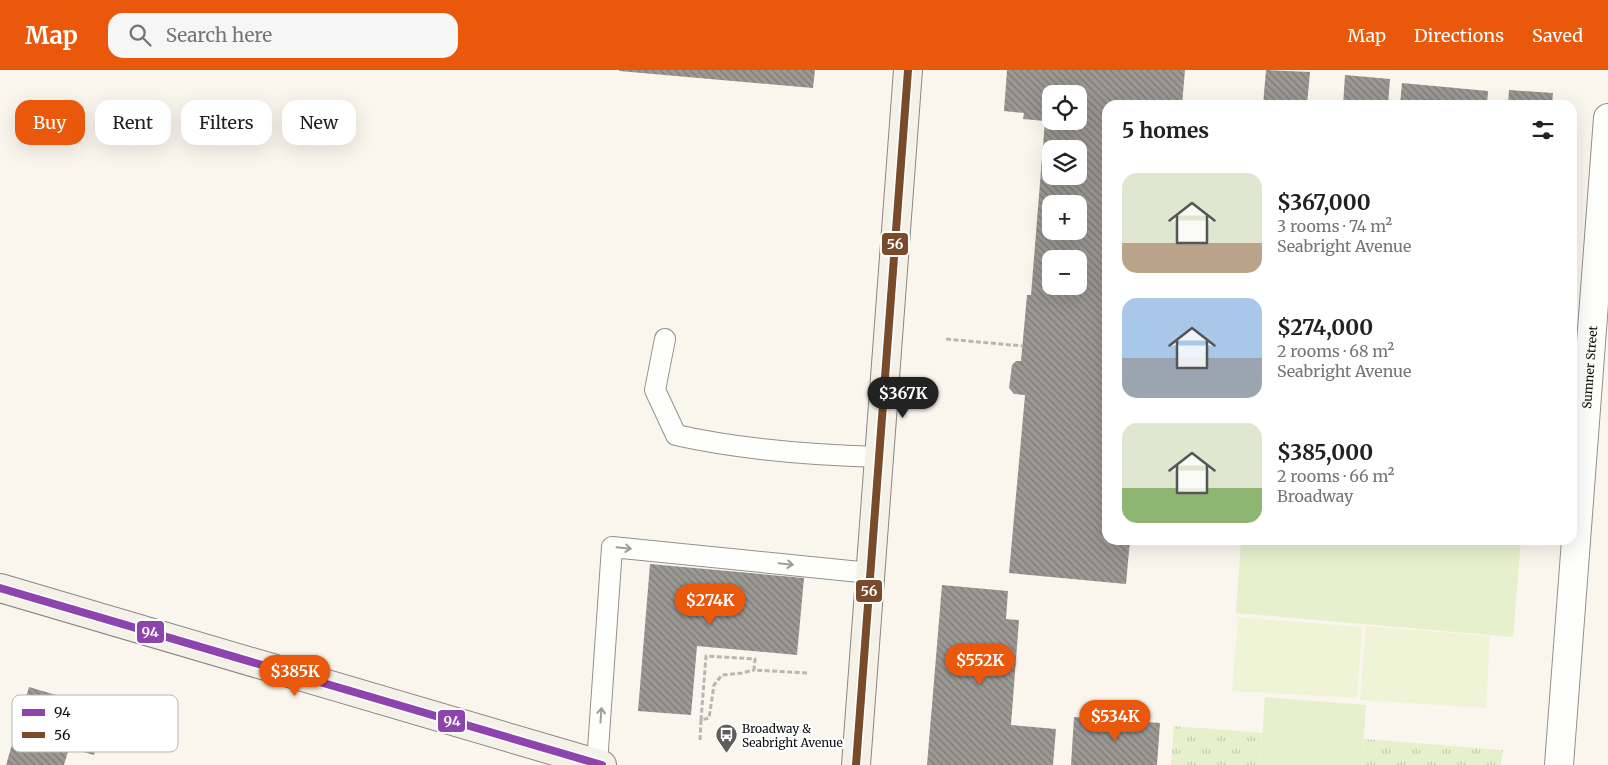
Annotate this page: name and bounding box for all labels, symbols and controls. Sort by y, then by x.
search box [108,13,458,58]
text: Map [25,20,78,51]
icon: search [126,21,154,49]
text: Search here [166,23,272,47]
text: Map [1348,24,1386,47]
text: Directions [1414,24,1504,47]
text: Saved [1532,24,1583,47]
map controls [1042,85,1087,295]
button: locate [1042,85,1087,130]
chip: Buy [15,100,85,145]
chip: Rent [95,100,171,145]
chip: Filters [181,100,272,145]
chip: New [282,100,356,145]
icon: filters [1529,116,1557,144]
text: 5 homes [1122,117,1209,144]
button: layers [1042,140,1087,185]
text: $367,000 [1277,189,1371,216]
icon: home [1162,193,1222,253]
button: + [1042,195,1087,240]
text: 3 rooms · 74 m² [1277,216,1392,236]
line badge: 56 [881,232,909,256]
text: 56 [887,235,904,253]
text: Seabright Avenue [1277,236,1411,256]
button: − [1042,250,1087,295]
text: $274,000 [1277,314,1373,341]
icon: home [1162,318,1222,378]
street label: Sumner Street [1579,325,1600,409]
text: 2 rooms · 68 m² [1277,341,1394,361]
text: Seabright Avenue [1277,361,1411,381]
pin: $367K [868,376,938,419]
text: $367K [879,383,928,403]
text: $385,000 [1277,439,1373,466]
icon: home [1162,443,1222,503]
text: 2 rooms · 66 m² [1277,466,1394,486]
text: Broadway [1277,486,1353,506]
one-way arrow [616,543,632,553]
one-way arrow [777,559,793,569]
line badge: 56 [855,579,883,603]
text: 56 [861,582,878,600]
pin: $274K [675,584,745,626]
text: $274K [686,590,735,610]
line badge: 94 [136,620,165,644]
text: 94 [141,623,159,641]
pin: $552K [945,644,1015,686]
text: $552K [956,650,1004,670]
pin: $385K [260,654,330,697]
text: $385K [270,661,320,681]
legend [12,695,178,752]
pin: $534K [1080,700,1150,742]
text: 94 [54,703,71,721]
text: $534K [1090,706,1140,726]
one-way arrow [596,707,606,723]
line badge: 94 [437,709,466,733]
text: 94 [443,712,461,730]
place label: Broadway & Seabright Avenue [742,721,843,750]
bus stop icon: Broadway & Seabright Avenue [714,723,738,754]
text: 56 [54,726,70,744]

